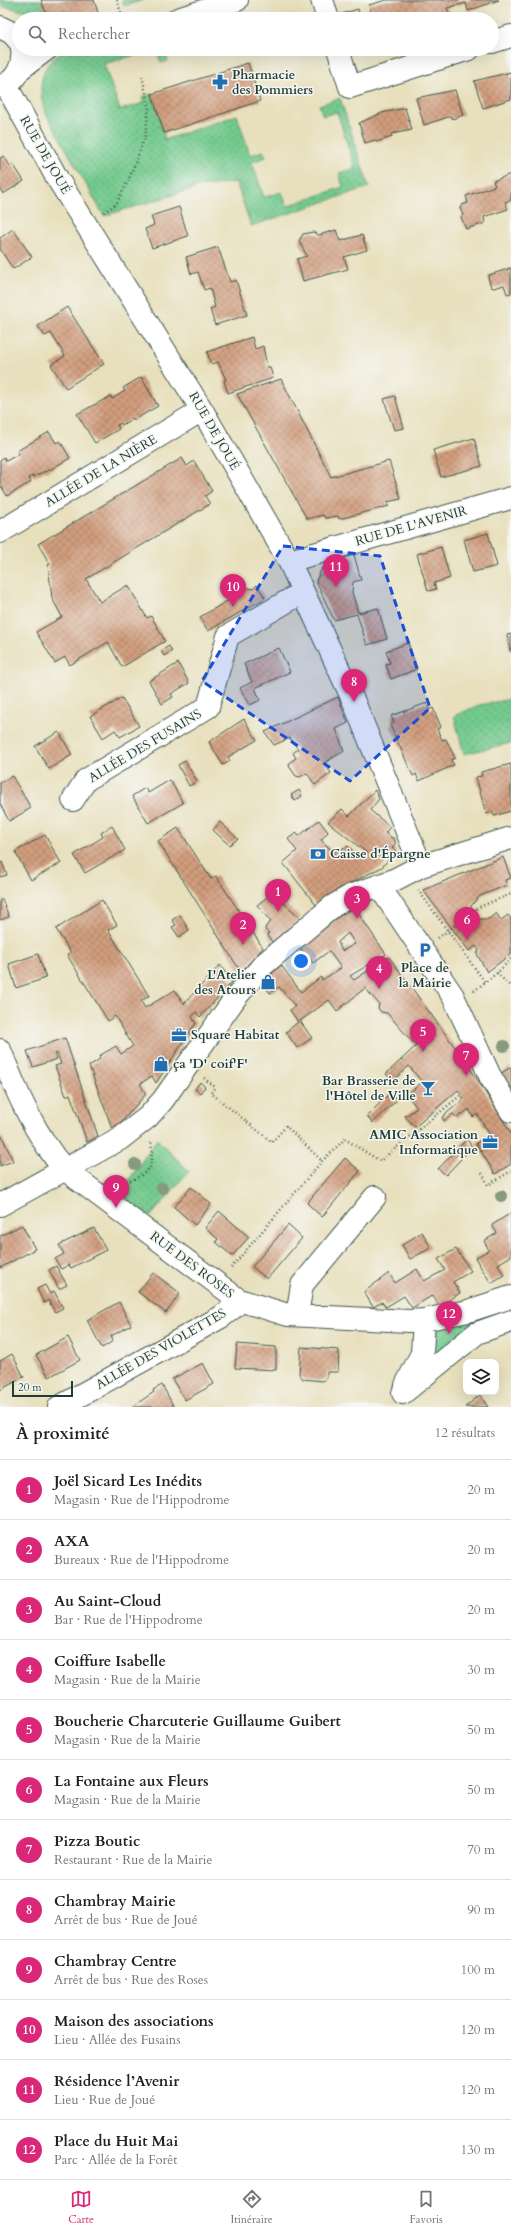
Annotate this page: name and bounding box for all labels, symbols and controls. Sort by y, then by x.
search box [12,12,499,56]
icon: search [26,23,48,45]
text: Rechercher [58,24,130,44]
place label: Pharmacie des Pommiers [232,66,313,99]
pharmacy icon: Pharmacie des Pommiers [211,73,229,91]
street label: RUE DE JOUÉ [15,113,75,197]
street label: RUE DE JOUÉ [184,389,244,473]
street label: ALLÉE DE LA NIÈRE [42,430,160,512]
street label: RUE DE L'AVENIR [353,501,469,551]
pin: 11 [323,554,349,587]
pin: 10 [220,574,246,607]
pin: 8 [341,669,367,702]
street label: ALLÉE DES FUSAINS [85,705,205,787]
bank icon: Caisse d'Épargne [309,845,327,863]
place label: Caisse d'Épargne [330,845,431,863]
pin: 1 [265,879,291,912]
pin: 3 [344,886,370,919]
pin: 6 [454,907,480,940]
pin: 2 [230,912,256,945]
parking icon: Place de la Mairie [416,941,434,959]
your location [291,951,311,971]
pin: 4 [366,956,392,989]
place label: Place de la Mairie [399,959,451,992]
place label: L'Atelier des Atours [194,966,257,999]
shop icon: L'Atelier des Atours [259,973,277,991]
pin: 5 [410,1019,436,1052]
office icon: Square Habitat [170,1026,188,1044]
place label: Square Habitat [191,1026,280,1044]
pin: 7 [453,1043,479,1076]
shop icon: ça 'D' coif'F' [152,1055,170,1073]
place label: ça 'D' coif'F' [173,1055,248,1073]
place label: Bar Brasserie de l'Hôtel de Ville [322,1072,416,1105]
bar icon: Bar Brasserie de l'Hôtel de Ville [419,1079,437,1097]
place label: AMIC Association Informatique [369,1126,479,1159]
office icon: AMIC Association Informatique [481,1133,499,1151]
pin: 9 [103,1175,129,1208]
street label: RUE DES ROSES [146,1227,238,1303]
pin: 12 [436,1301,462,1334]
street label: ALLÉE DES VIOLETTES [92,1304,230,1394]
map controls [463,1359,499,1395]
button: layers [463,1359,499,1395]
scale bar [12,1379,73,1398]
text: 20 m [18,1380,42,1395]
text: À proximité [16,1422,110,1445]
text: 12 résultats [435,1424,495,1442]
text: Joël Sicard Les Inédits [54,1471,202,1491]
text: 1 [26,1481,32,1499]
text: 20 m [467,1481,495,1499]
text: Magasin · Rue de l'Hippodrome [54,1491,230,1509]
text: AXA [54,1531,89,1551]
text: 2 [26,1541,32,1559]
text: 20 m [467,1541,495,1559]
text: Bureaux · Rue de l'Hippodrome [54,1551,229,1569]
text: Au Saint-Cloud [54,1591,161,1611]
text: 3 [26,1601,32,1619]
text: 20 m [467,1601,495,1619]
text: Bar · Rue de l'Hippodrome [54,1611,203,1629]
text: Coiffure Isabelle [54,1651,166,1671]
text: 4 [26,1661,32,1679]
text: 30 m [467,1661,495,1679]
text: Magasin · Rue de la Mairie [54,1671,201,1689]
text: Boucherie Charcuterie Guillaume Guibert [54,1711,341,1731]
text: 5 [26,1721,32,1739]
text: 50 m [467,1721,495,1739]
text: Magasin · Rue de la Mairie [54,1731,201,1749]
text: La Fontaine aux Fleurs [54,1771,209,1791]
text: 6 [26,1781,32,1799]
text: 50 m [467,1781,495,1799]
text: Magasin · Rue de la Mairie [54,1791,201,1809]
text: Pizza Boutic [54,1831,140,1851]
text: 7 [26,1841,32,1859]
text: 70 m [467,1841,495,1859]
text: Restaurant · Rue de la Mairie [54,1851,212,1869]
text: Chambray Mairie [54,1891,176,1911]
text: 8 [26,1901,32,1919]
text: 90 m [467,1901,495,1919]
text: Arrêt de bus · Rue de Joué [54,1911,198,1929]
text: Chambray Centre [54,1951,177,1971]
text: 9 [26,1961,32,1979]
text: 100 m [461,1961,495,1979]
text: Arrêt de bus · Rue des Roses [54,1971,208,1989]
text: Maison des associations [54,2011,214,2031]
text: 10 [22,2021,36,2039]
text: 120 m [461,2021,495,2039]
text: Lieu · Allée des Fusains [54,2031,181,2049]
text: Résidence l’Avenir [54,2071,179,2091]
text: 11 [22,2081,36,2099]
text: 120 m [461,2081,495,2099]
text: Lieu · Rue de Joué [54,2091,155,2109]
text: Place du Huit Mai [54,2131,178,2151]
text: 12 [22,2141,36,2159]
text: 130 m [461,2141,495,2159]
text: Parc · Allée de la Forêt [54,2151,177,2169]
tab: Carte [68,2188,94,2227]
tab: Itinéraire [230,2188,273,2227]
tab: Favoris [409,2188,443,2227]

